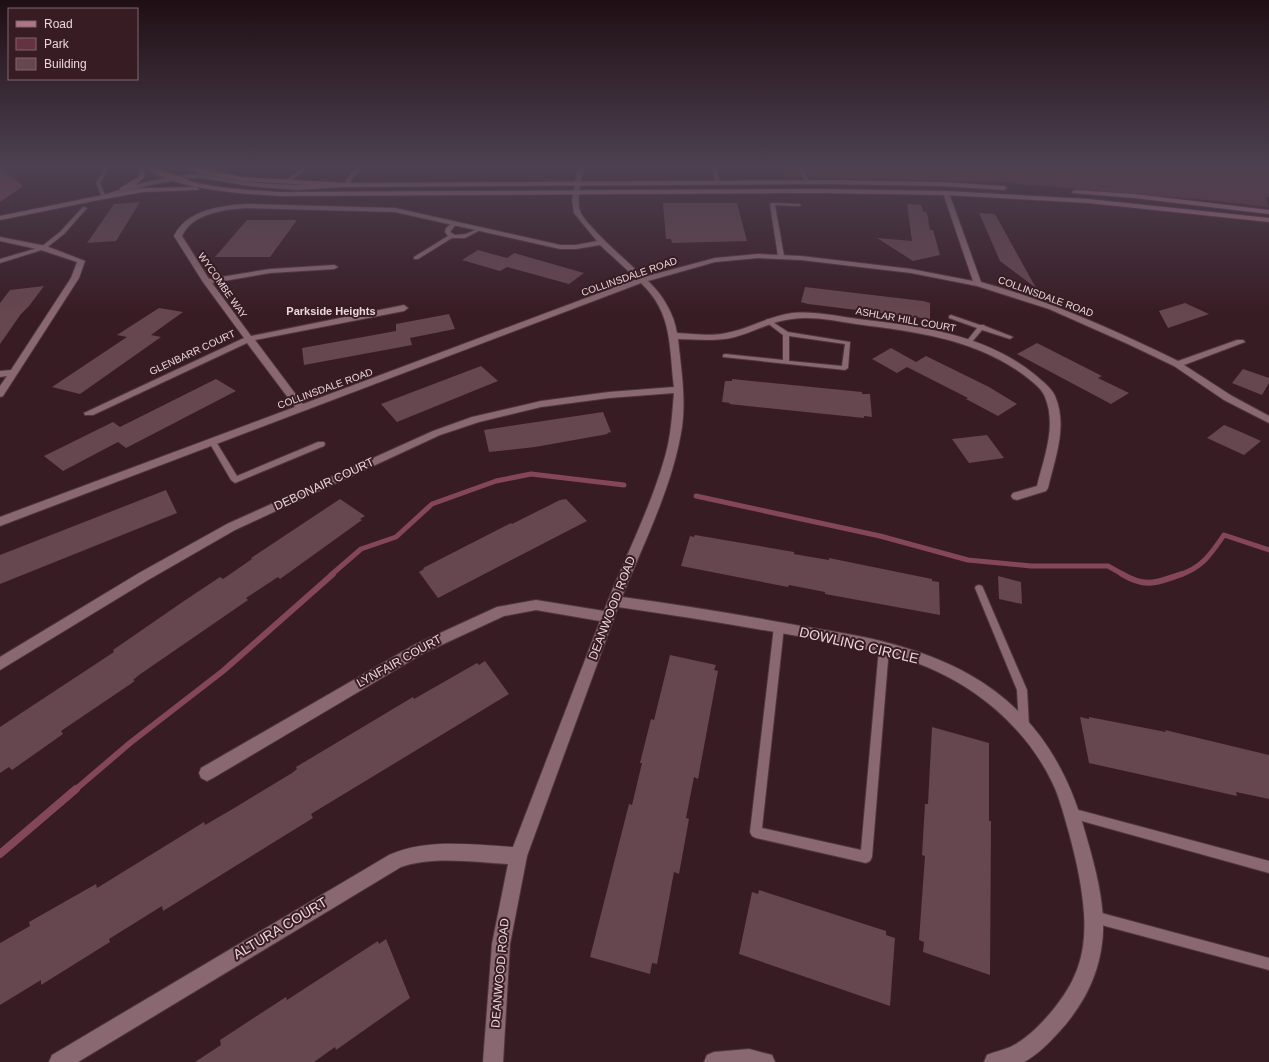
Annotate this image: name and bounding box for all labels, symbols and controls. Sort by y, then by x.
legend [8,8,138,80]
text: Road [44,17,73,31]
text: Park [44,37,70,51]
text: Building [44,57,87,71]
street label: WYCOMBE WAY [196,250,249,320]
street label: COLLINSDALE ROAD [580,255,679,298]
street label: COLLINSDALE ROAD [997,274,1095,319]
district label: Parkside Heights [286,305,376,317]
street label: ASHLAR HILL COURT [855,305,957,334]
street label: GLENBARR COURT [148,328,237,377]
street label: COLLINSDALE ROAD [276,366,374,411]
street label: DEBONAIR COURT [272,454,377,513]
street label: DEANWOOD ROAD [586,554,638,662]
street label: DOWLING CIRCLE [798,623,920,667]
street label: LYNFAIR COURT [354,632,444,690]
street label: ALTURA COURT [230,893,330,962]
street label: DEANWOOD ROAD [488,917,512,1028]

